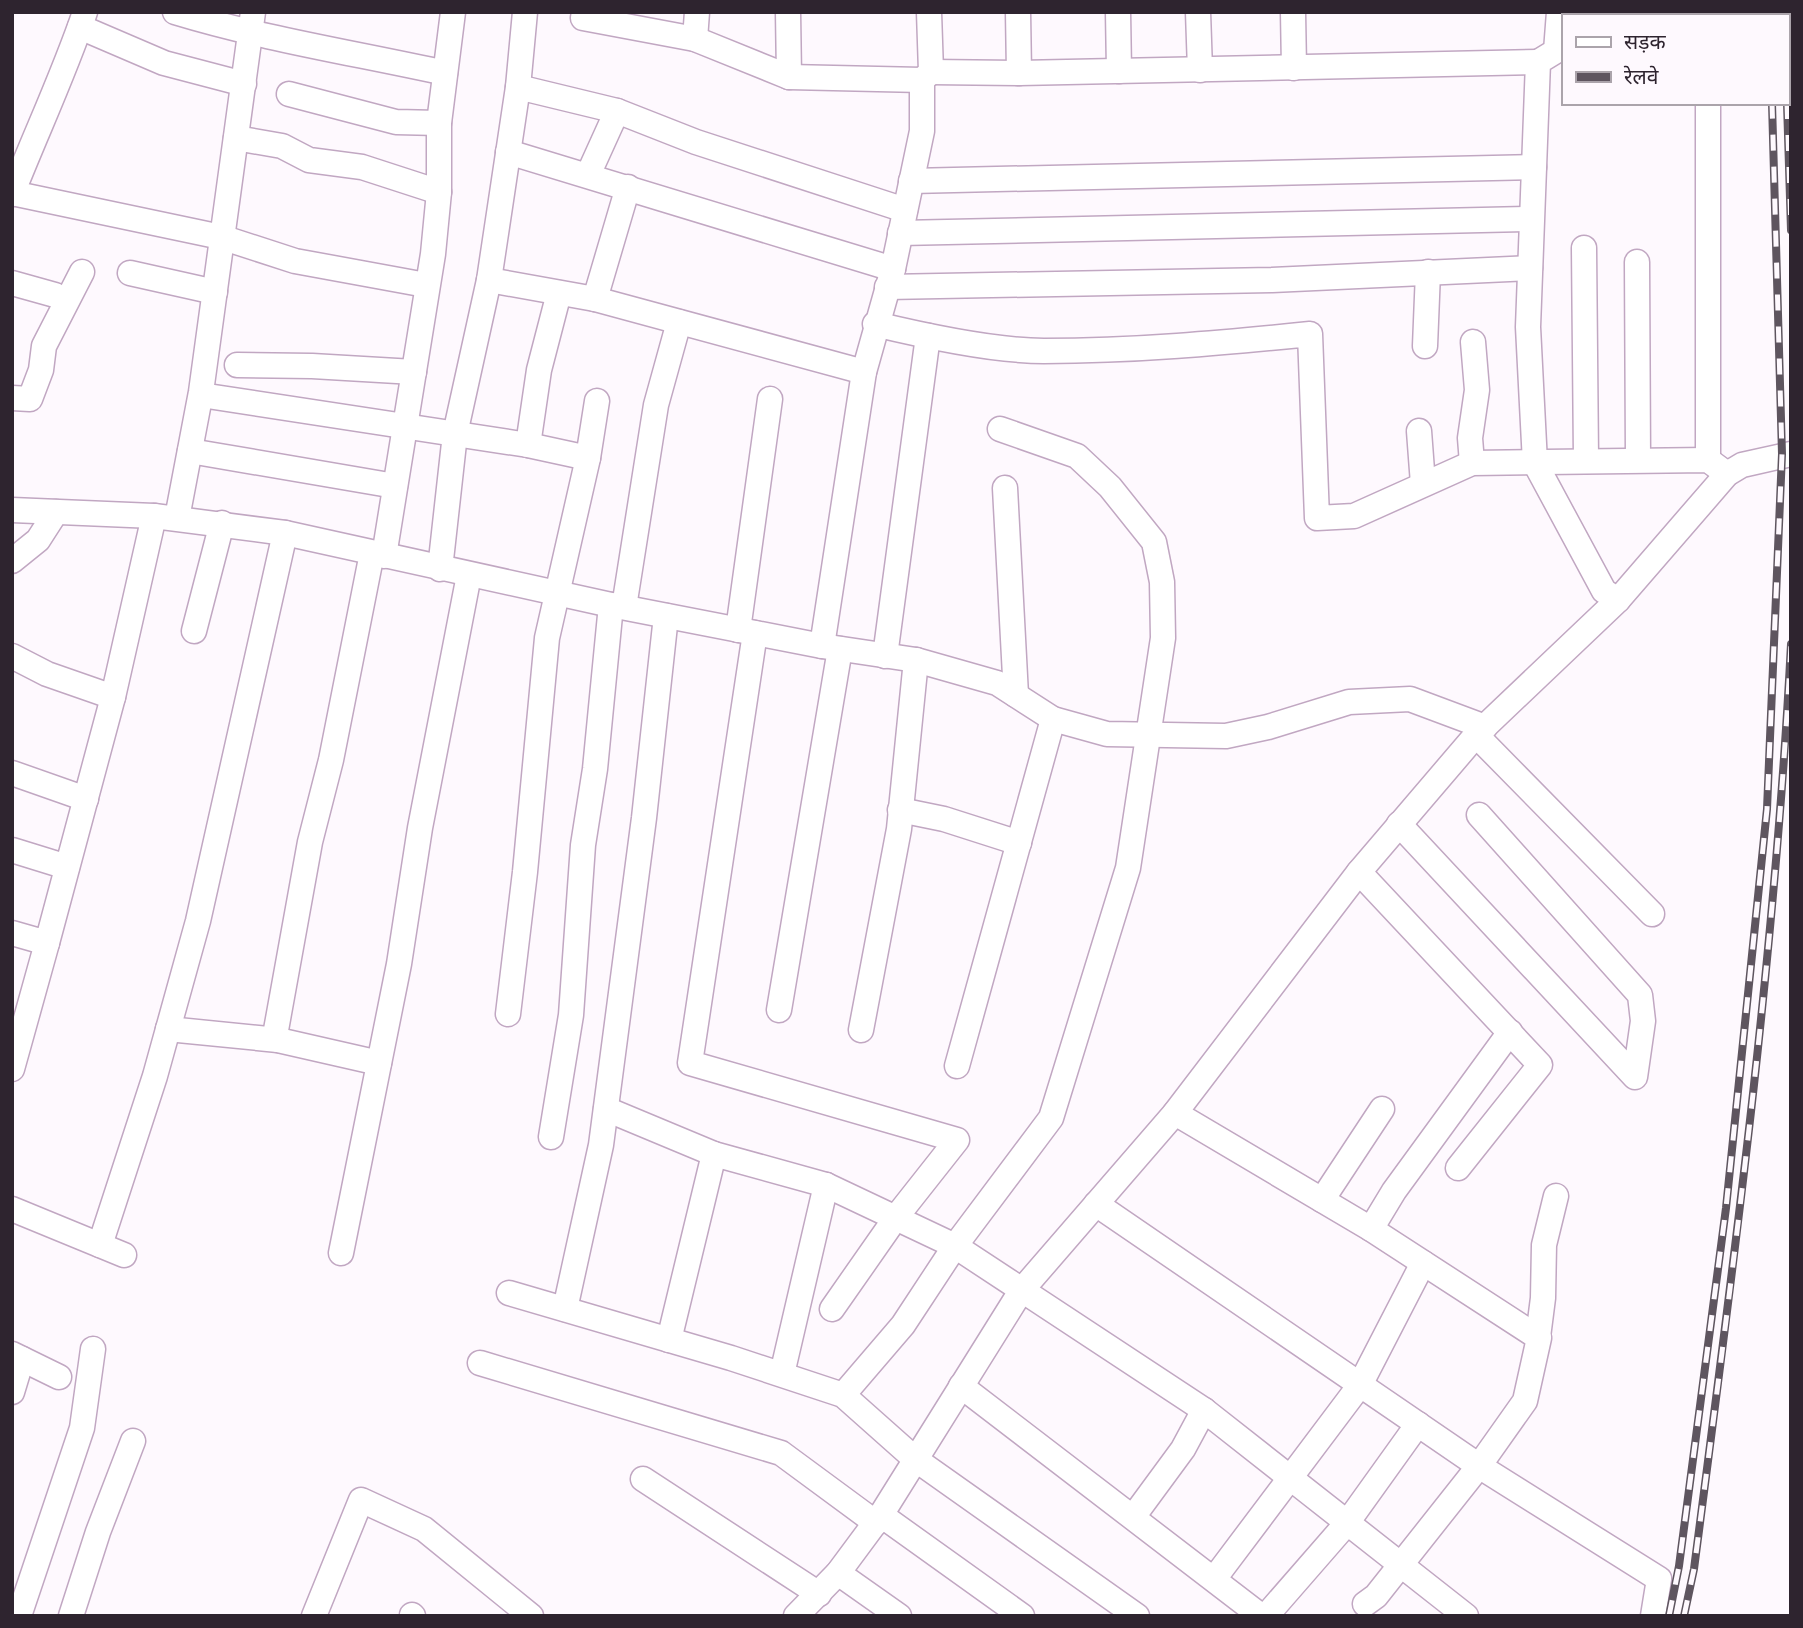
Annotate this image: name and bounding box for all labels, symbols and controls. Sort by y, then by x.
legend [1562,14,1789,105]
text: सड़क [1624,28,1666,53]
text: रेलवे [1623,63,1659,88]

